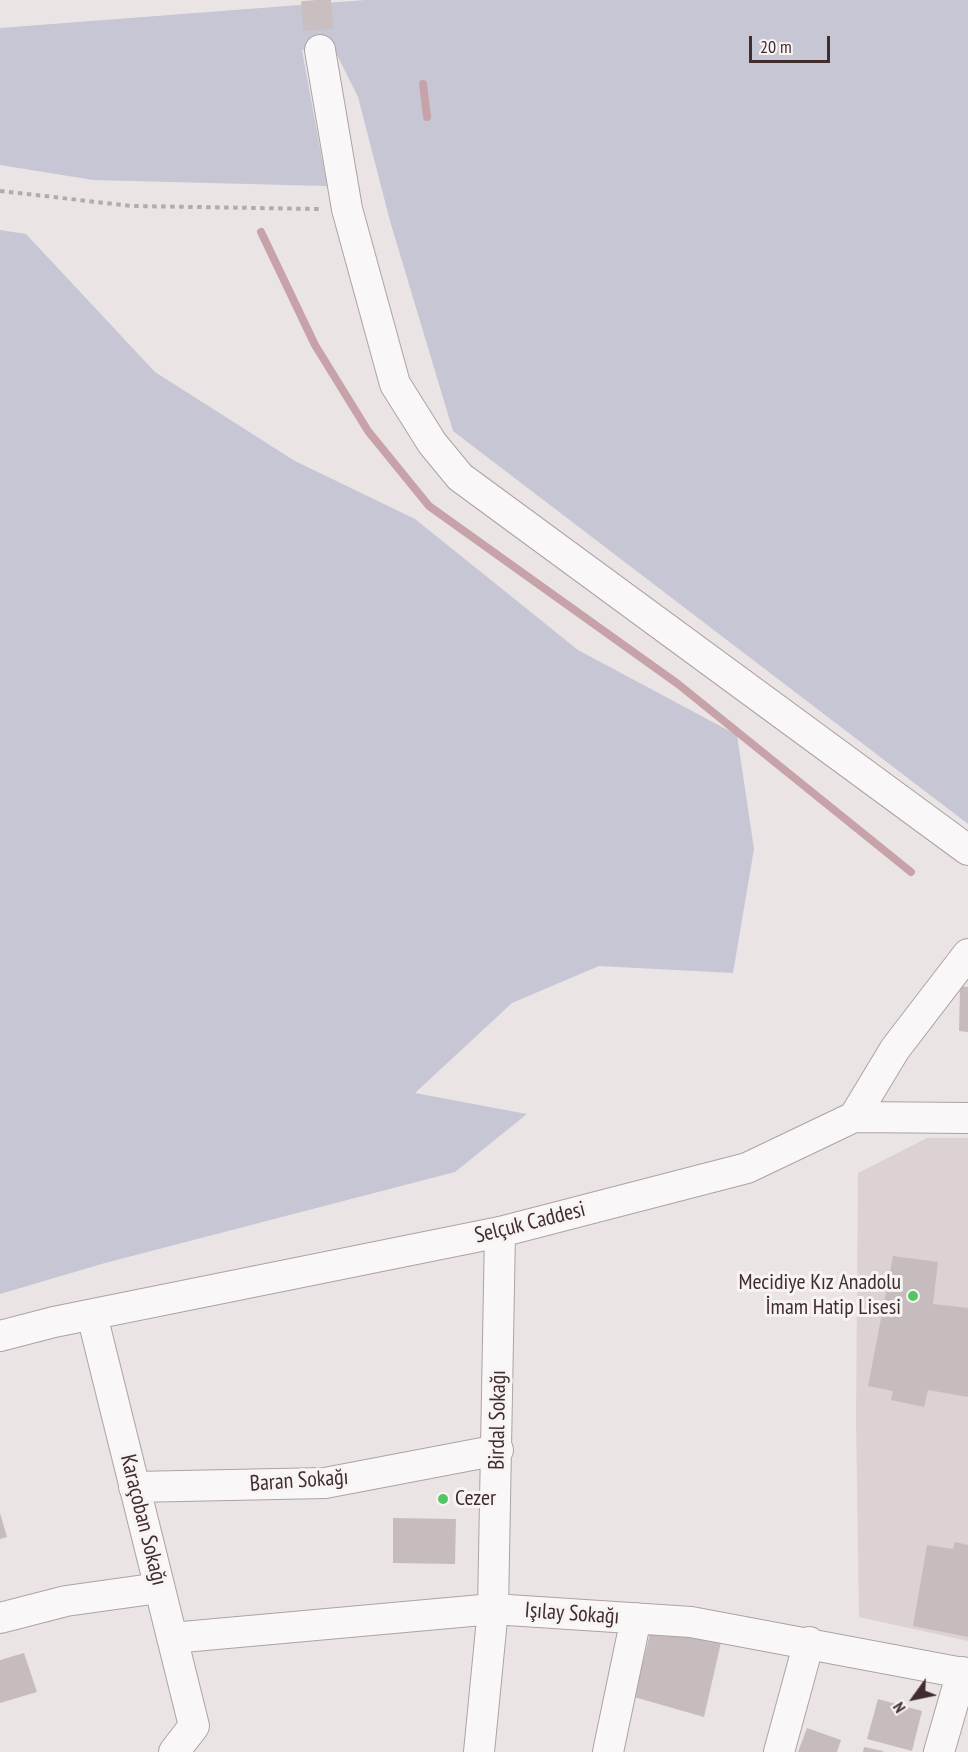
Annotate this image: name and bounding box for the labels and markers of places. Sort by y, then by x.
place label: Mecidiye Kız Anadolu İmam Hatip Lisesi [738,1270,901,1322]
marker: Mecidiye Kız Anadolu İmam Hatip Lisesi [906,1289,920,1303]
place label: Cezer [455,1486,496,1512]
marker: Cezer [436,1492,450,1506]

